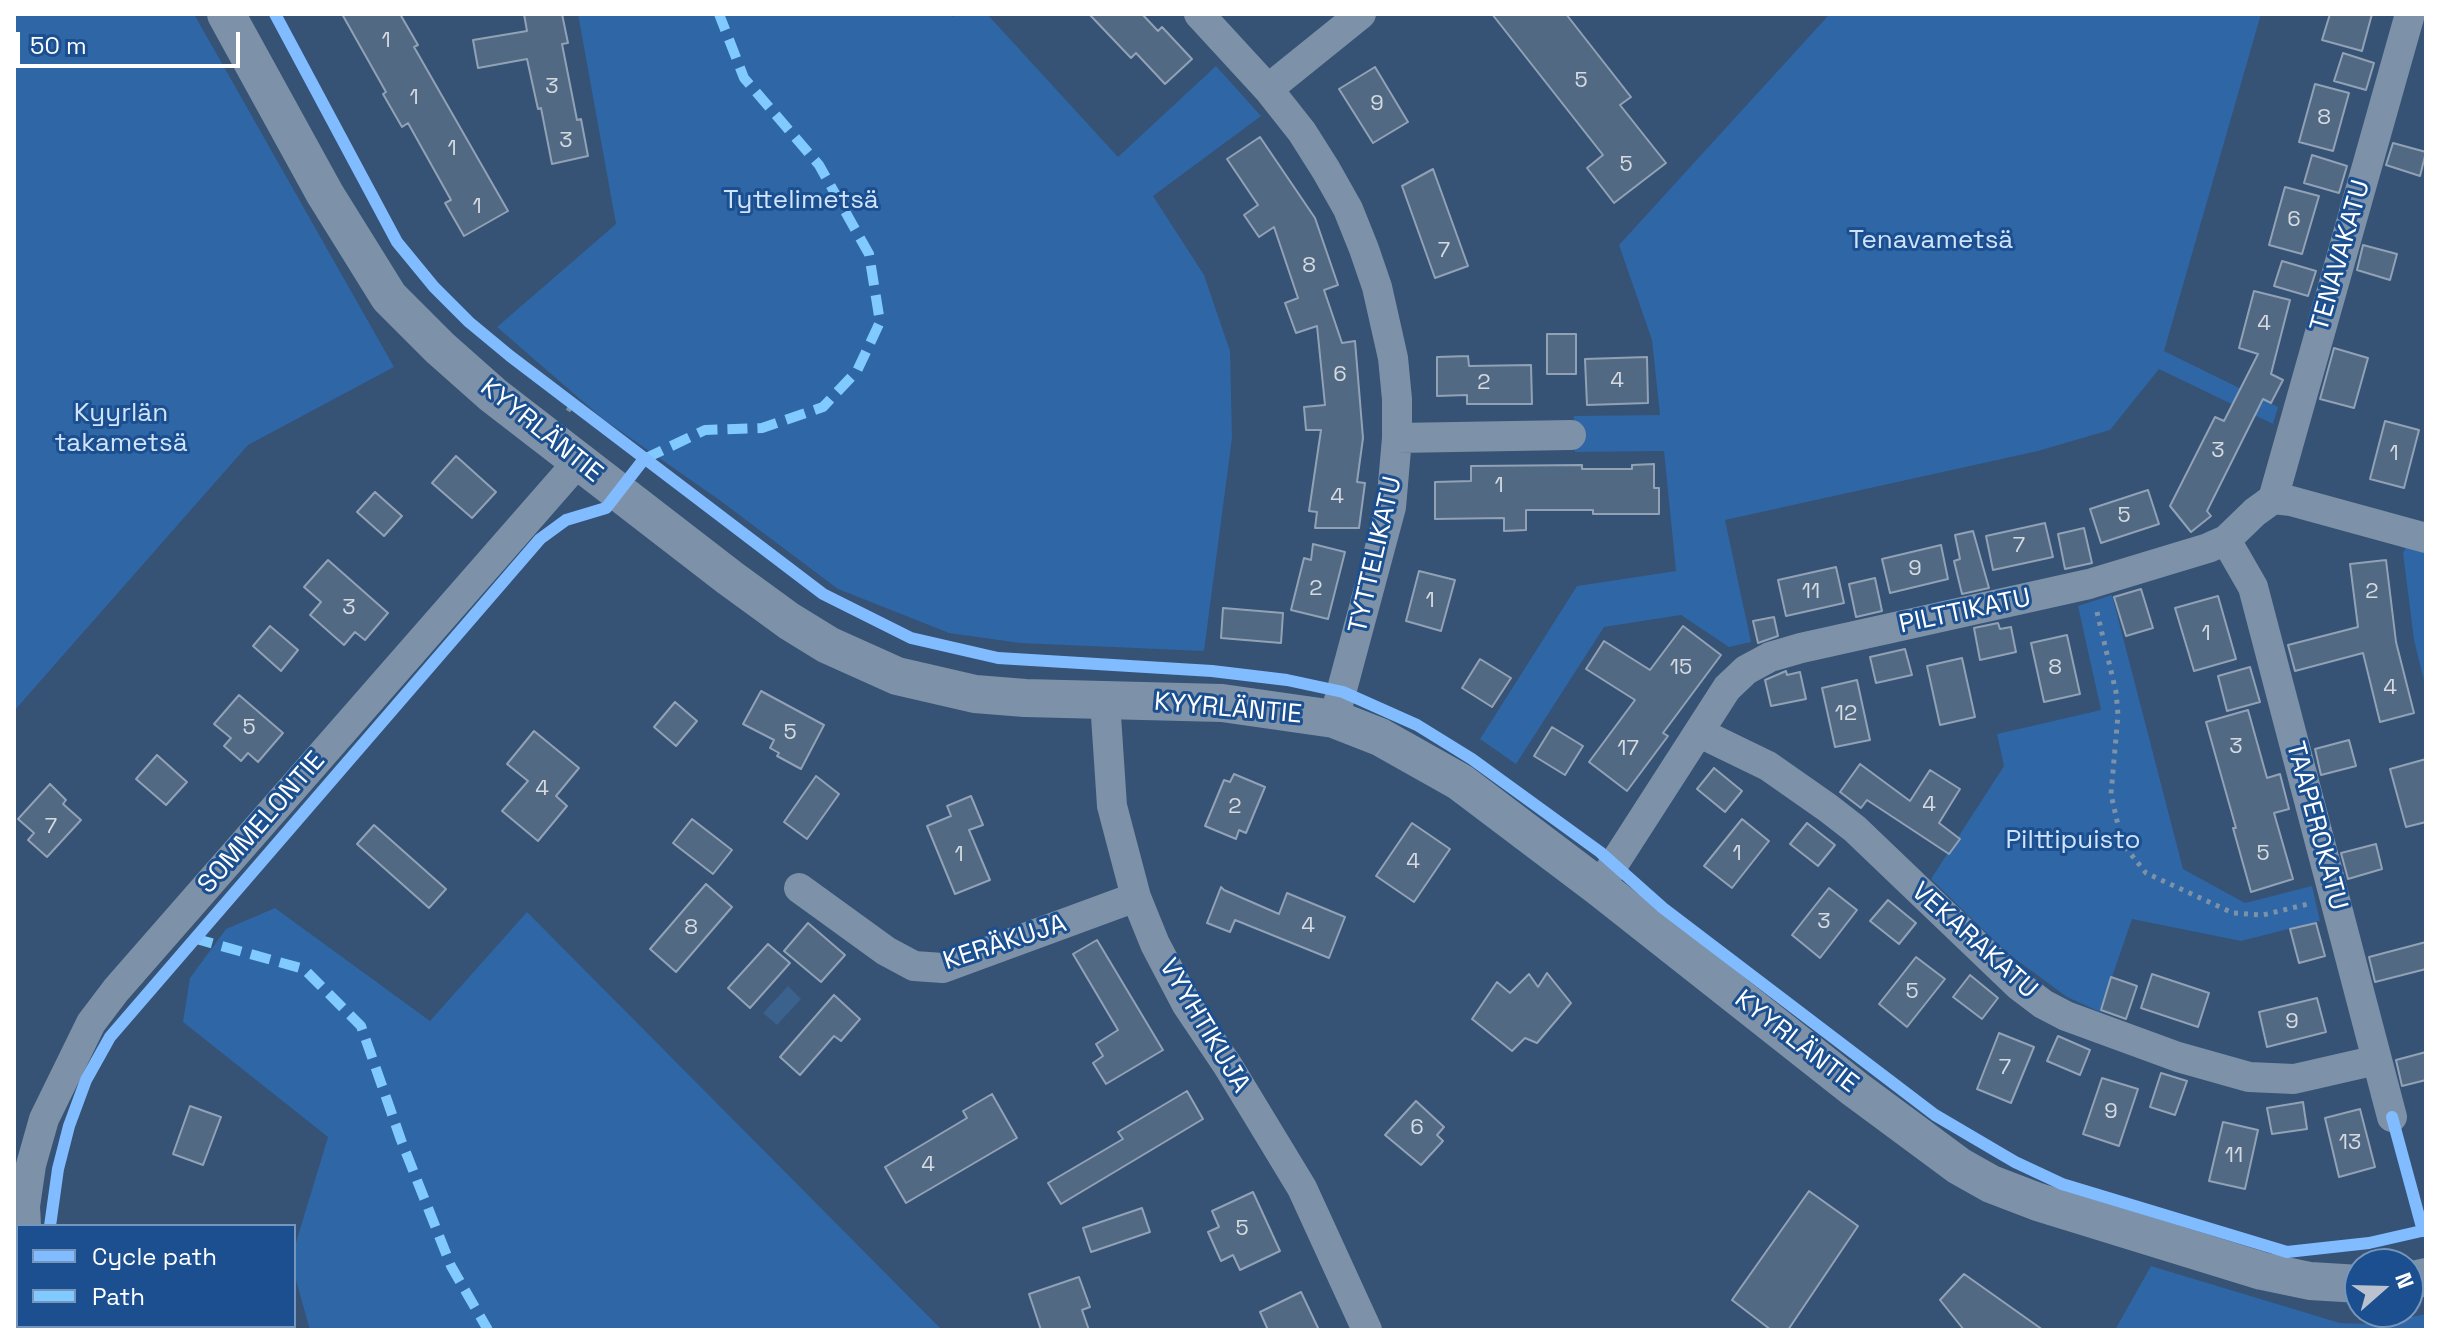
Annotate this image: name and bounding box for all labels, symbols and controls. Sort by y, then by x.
scale bar [20,16,244,66]
house number: 1 [381,28,391,54]
text: 50 m [30,30,87,61]
house number: 5 [1574,68,1588,94]
house number: 3 [545,74,559,100]
house number: 1 [409,85,419,111]
house number: 9 [1370,91,1384,117]
house number: 8 [2317,105,2331,131]
house number: 3 [559,128,573,154]
house number: 1 [447,136,457,162]
house number: 5 [1619,152,1633,178]
street label: TENAVAKATU [2304,177,2378,335]
park label: Tyttelimetsä [723,185,879,217]
house number: 1 [472,194,482,220]
house number: 6 [2287,207,2301,233]
park label: Tenavametsä [1849,225,2013,257]
house number: 7 [1438,238,1450,264]
house number: 8 [1302,253,1316,279]
house number: 4 [2257,311,2271,337]
house number: 6 [1333,362,1347,388]
house number: 4 [1610,368,1624,394]
house number: 2 [1477,370,1491,396]
street label: KYYRLÄNTIE [474,372,608,490]
park label: Kyyrlän takametsä [54,398,188,460]
house number: 3 [2211,438,2225,464]
house number: 1 [2389,441,2399,467]
house number: 1 [1494,473,1504,499]
street label: TYTTELIKATU [1343,474,1409,636]
house number: 4 [1330,484,1344,510]
house number: 5 [2117,503,2131,529]
house number: 7 [2013,533,2025,559]
house number: 9 [1908,556,1922,582]
house number: 2 [1309,576,1323,602]
house number: 11 [1802,579,1820,605]
house number: 2 [2365,579,2379,605]
street label: PILTTIKATU [1896,583,2034,641]
house number: 1 [1425,588,1435,614]
house number: 3 [342,595,356,621]
house number: 1 [2201,621,2211,647]
house number: 15 [1670,655,1692,681]
house number: 8 [2048,655,2062,681]
house number: 4 [2383,675,2397,701]
street label: KYYRLÄNTIE [1153,687,1303,731]
house number: 12 [1835,701,1857,727]
house number: 5 [242,715,256,741]
house number: 5 [783,720,797,746]
house number: 3 [2229,734,2243,760]
house number: 17 [1617,736,1639,762]
street label: TAAPEROKATU [2279,738,2353,914]
street label: SOMMELONTIE [192,746,332,900]
house number: 4 [535,776,549,802]
house number: 4 [1922,792,1936,818]
house number: 2 [1228,794,1242,820]
house number: 7 [45,814,57,840]
park label: Pilttipuisto [2005,825,2141,857]
house number: 1 [1732,841,1742,867]
house number: 5 [2256,841,2270,867]
house number: 1 [954,842,964,868]
house number: 4 [1406,849,1420,875]
street label: VEKARAKATU [1905,876,2043,1006]
street label: KERÄKUJA [940,908,1070,978]
house number: 3 [1817,909,1831,935]
house number: 4 [1301,913,1315,939]
house number: 8 [684,915,698,941]
street label: VYYHTIKUJA [1152,953,1256,1099]
house number: 5 [1905,979,1919,1005]
street label: KYYRLÄNTIE [1728,984,1864,1100]
house number: 9 [2285,1009,2299,1035]
house number: 7 [1999,1055,2011,1081]
house number: 9 [2104,1099,2118,1125]
house number: 6 [1410,1115,1424,1141]
house number: 13 [2339,1130,2361,1156]
house number: 11 [2225,1143,2243,1169]
house number: 4 [921,1152,935,1178]
house number: 5 [1235,1216,1249,1242]
legend [16,1224,296,1328]
text: Cycle path [92,1241,217,1272]
north arrow [2344,1248,2424,1328]
text: N [2389,1269,2420,1292]
text: Path [92,1281,145,1312]

